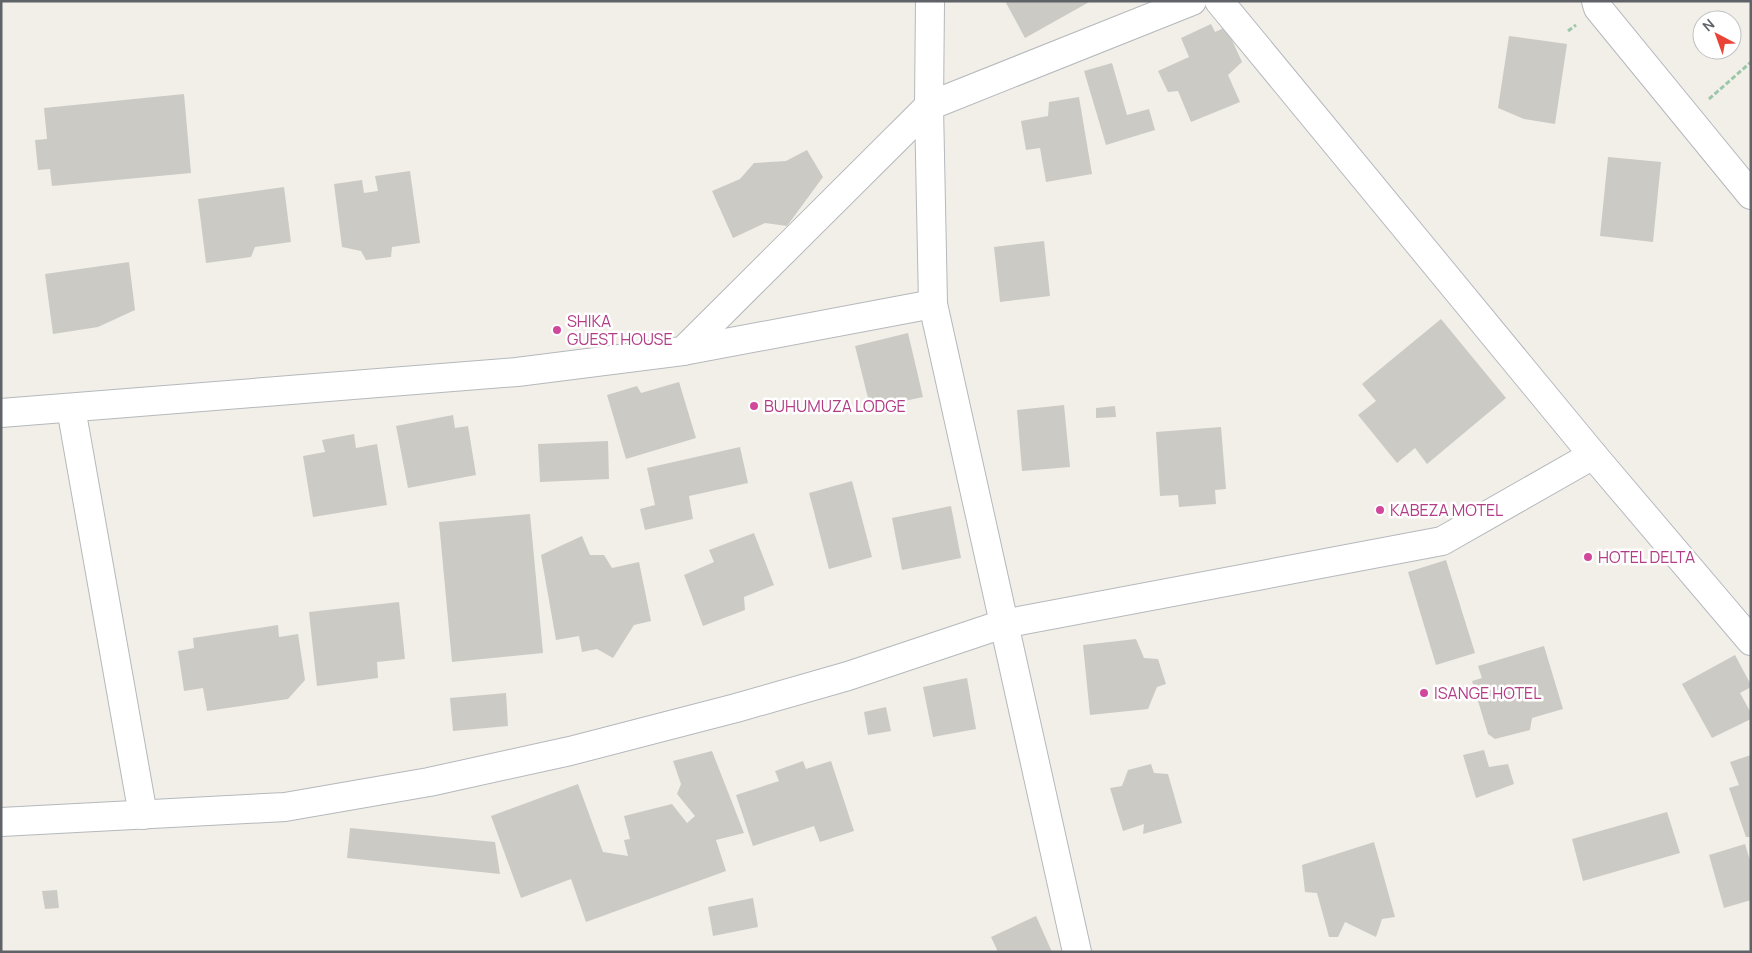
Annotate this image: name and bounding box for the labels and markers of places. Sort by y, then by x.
place label: SHIKA GUEST HOUSE [567,310,673,350]
marker: SHIKA GUEST HOUSE [551,324,563,336]
place label: BUHUMUZA LODGE [764,395,906,417]
marker: BUHUMUZA LODGE [748,400,760,412]
place label: KABEZA MOTEL [1390,499,1503,521]
marker: KABEZA MOTEL [1374,504,1386,516]
place label: HOTEL DELTA [1598,546,1695,568]
marker: HOTEL DELTA [1582,551,1594,563]
place label: ISANGE HOTEL [1434,682,1541,704]
marker: ISANGE HOTEL [1418,687,1430,699]

